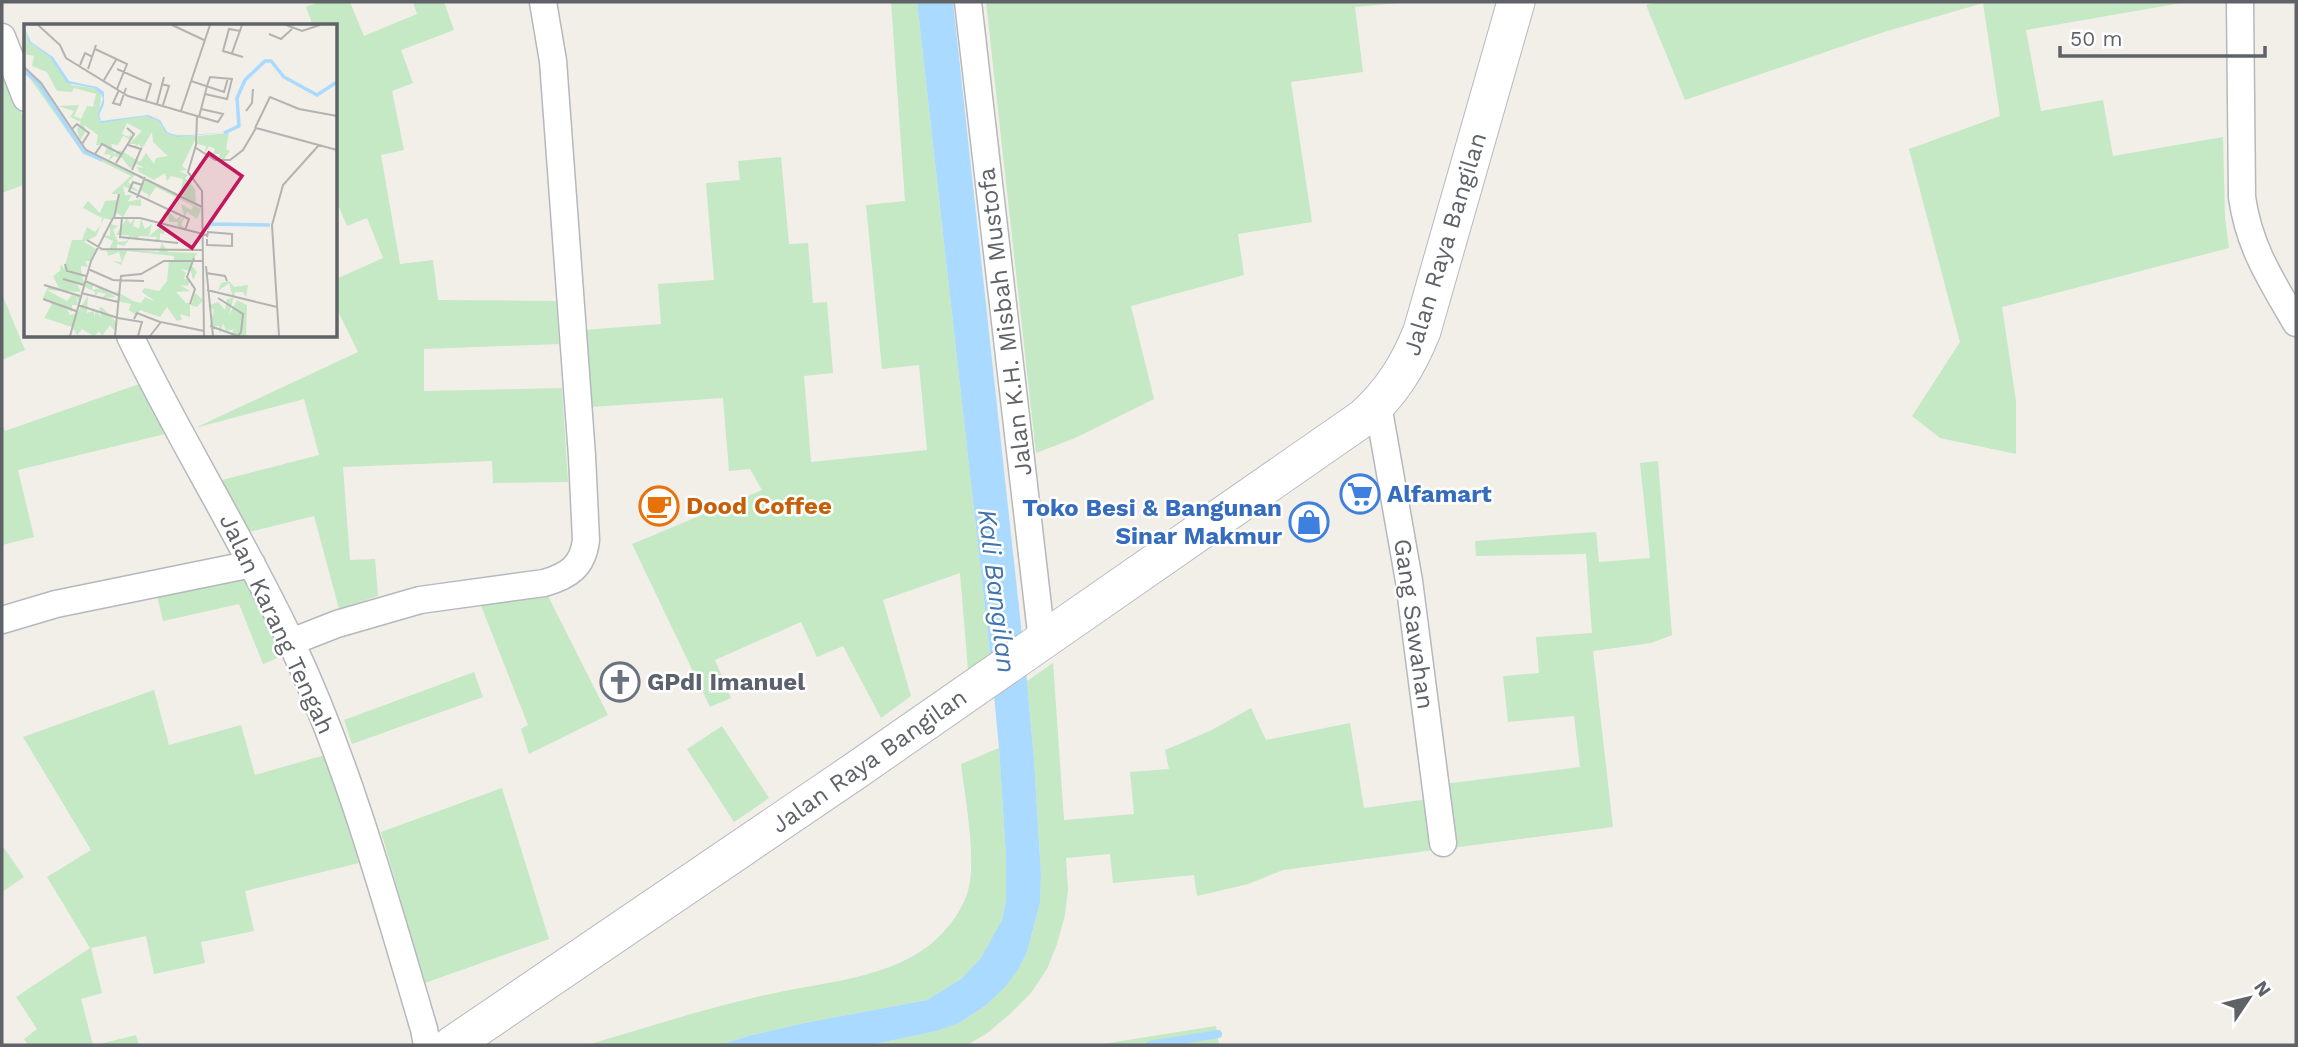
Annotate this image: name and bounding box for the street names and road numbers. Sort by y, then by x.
street label: Jalan Raya Bangilan [1398,129,1492,359]
street label: Jalan K.H. Misbah Mustofa [972,166,1038,478]
street label: Jalan Karang Tengah [214,509,340,739]
street label: Gang Sawahan [1388,537,1440,711]
street label: Jalan Raya Bangilan [766,683,972,839]

